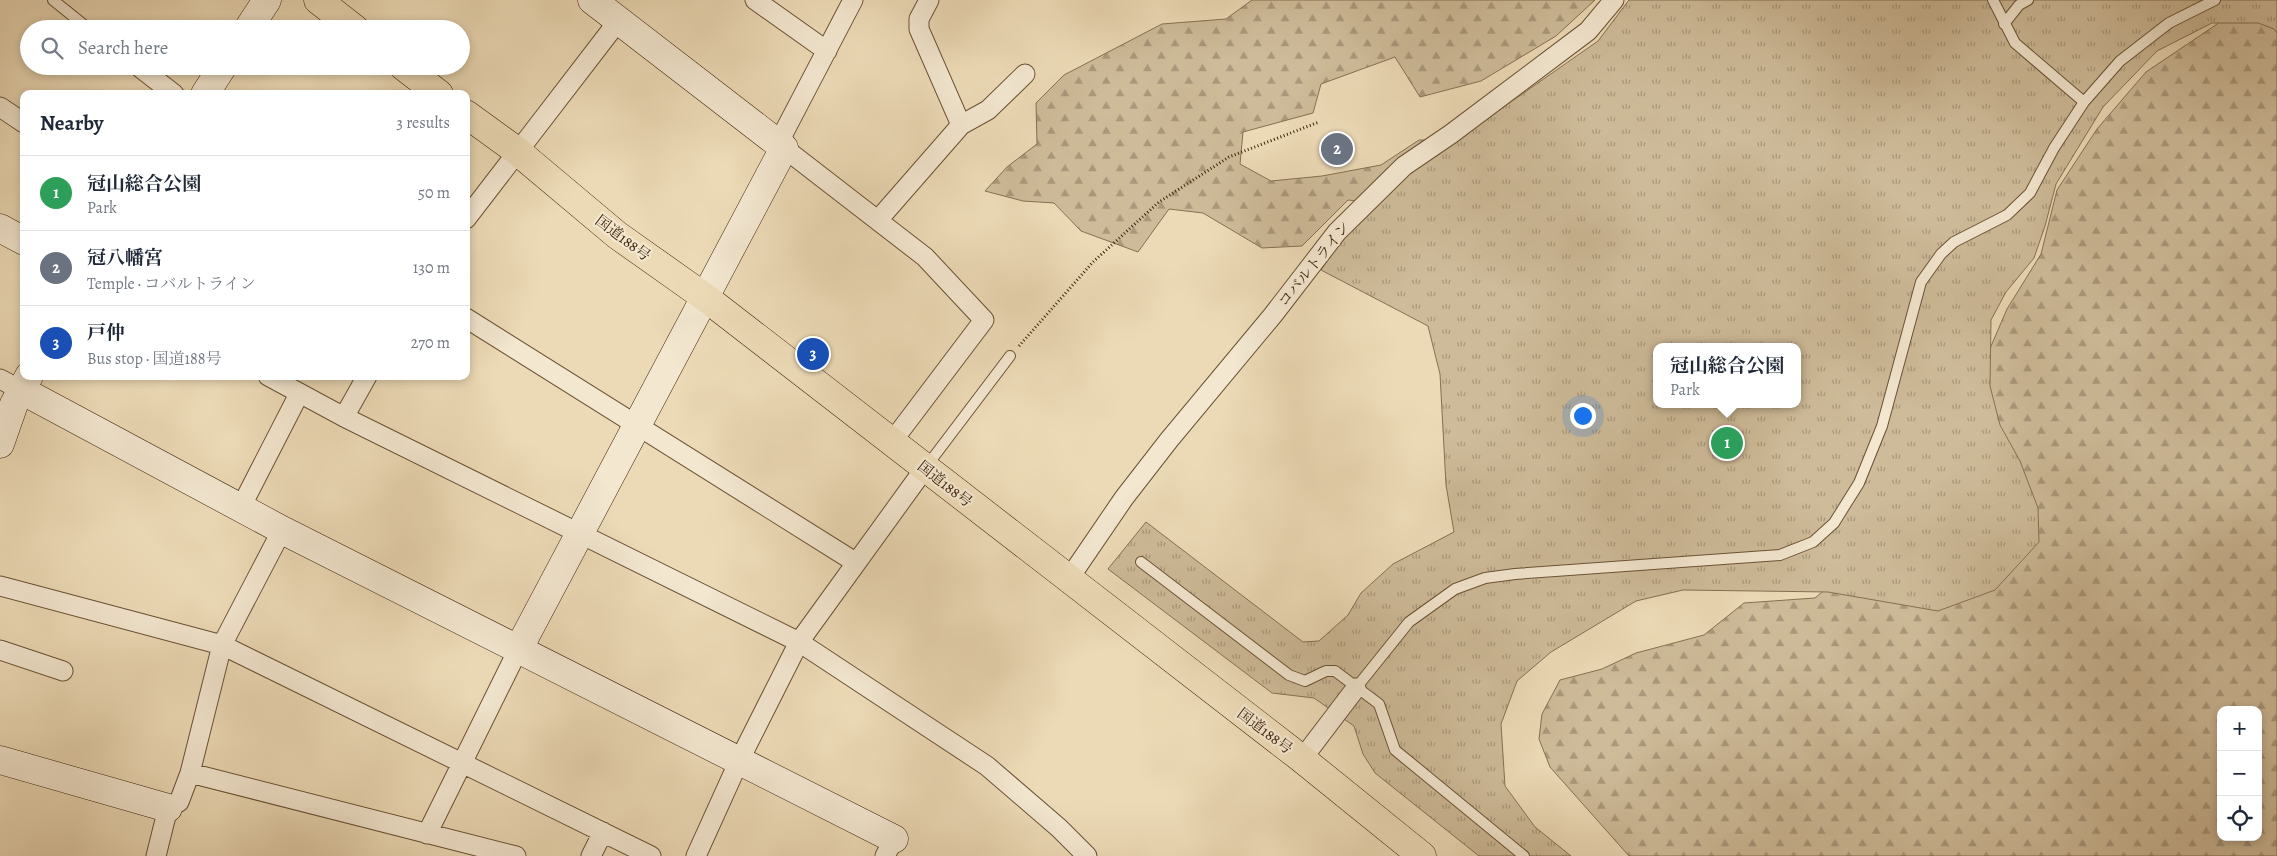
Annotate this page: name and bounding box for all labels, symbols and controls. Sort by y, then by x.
search box [20,20,470,75]
icon: search [38,34,66,62]
text: Search here [78,35,168,61]
text: Nearby [40,109,103,137]
text: 3 results [396,112,450,134]
pin: 2 [1321,130,1353,168]
text: 冠山総合公園 [87,171,201,197]
text: 1 [53,182,59,204]
text: 50 m [418,182,450,204]
text: Park [87,197,117,219]
street label: 国道188号 [591,211,655,265]
street label: コバルトライン [1273,217,1355,311]
text: 冠八幡宮 [87,245,163,271]
text: 2 [52,257,60,279]
text: 130 m [413,257,450,279]
text: Temple · コバルトライン [87,273,256,295]
text: 戸仲 [87,320,125,346]
text: 3 [53,332,59,354]
text: 270 m [411,332,450,354]
pin: 3 [797,335,829,373]
popup [1653,343,1801,408]
text: Bus stop · 国道188号 [87,348,221,370]
text: 冠山総合公園 [1670,353,1784,379]
text: Park [1670,379,1700,401]
your location [1570,403,1596,429]
pin: 1 [1711,424,1743,462]
street label: 国道188号 [913,456,977,512]
street label: 国道188号 [1233,704,1297,758]
map controls [2217,706,2262,841]
button: + [2217,706,2262,751]
button: − [2217,751,2262,796]
button: locate [2217,796,2262,841]

